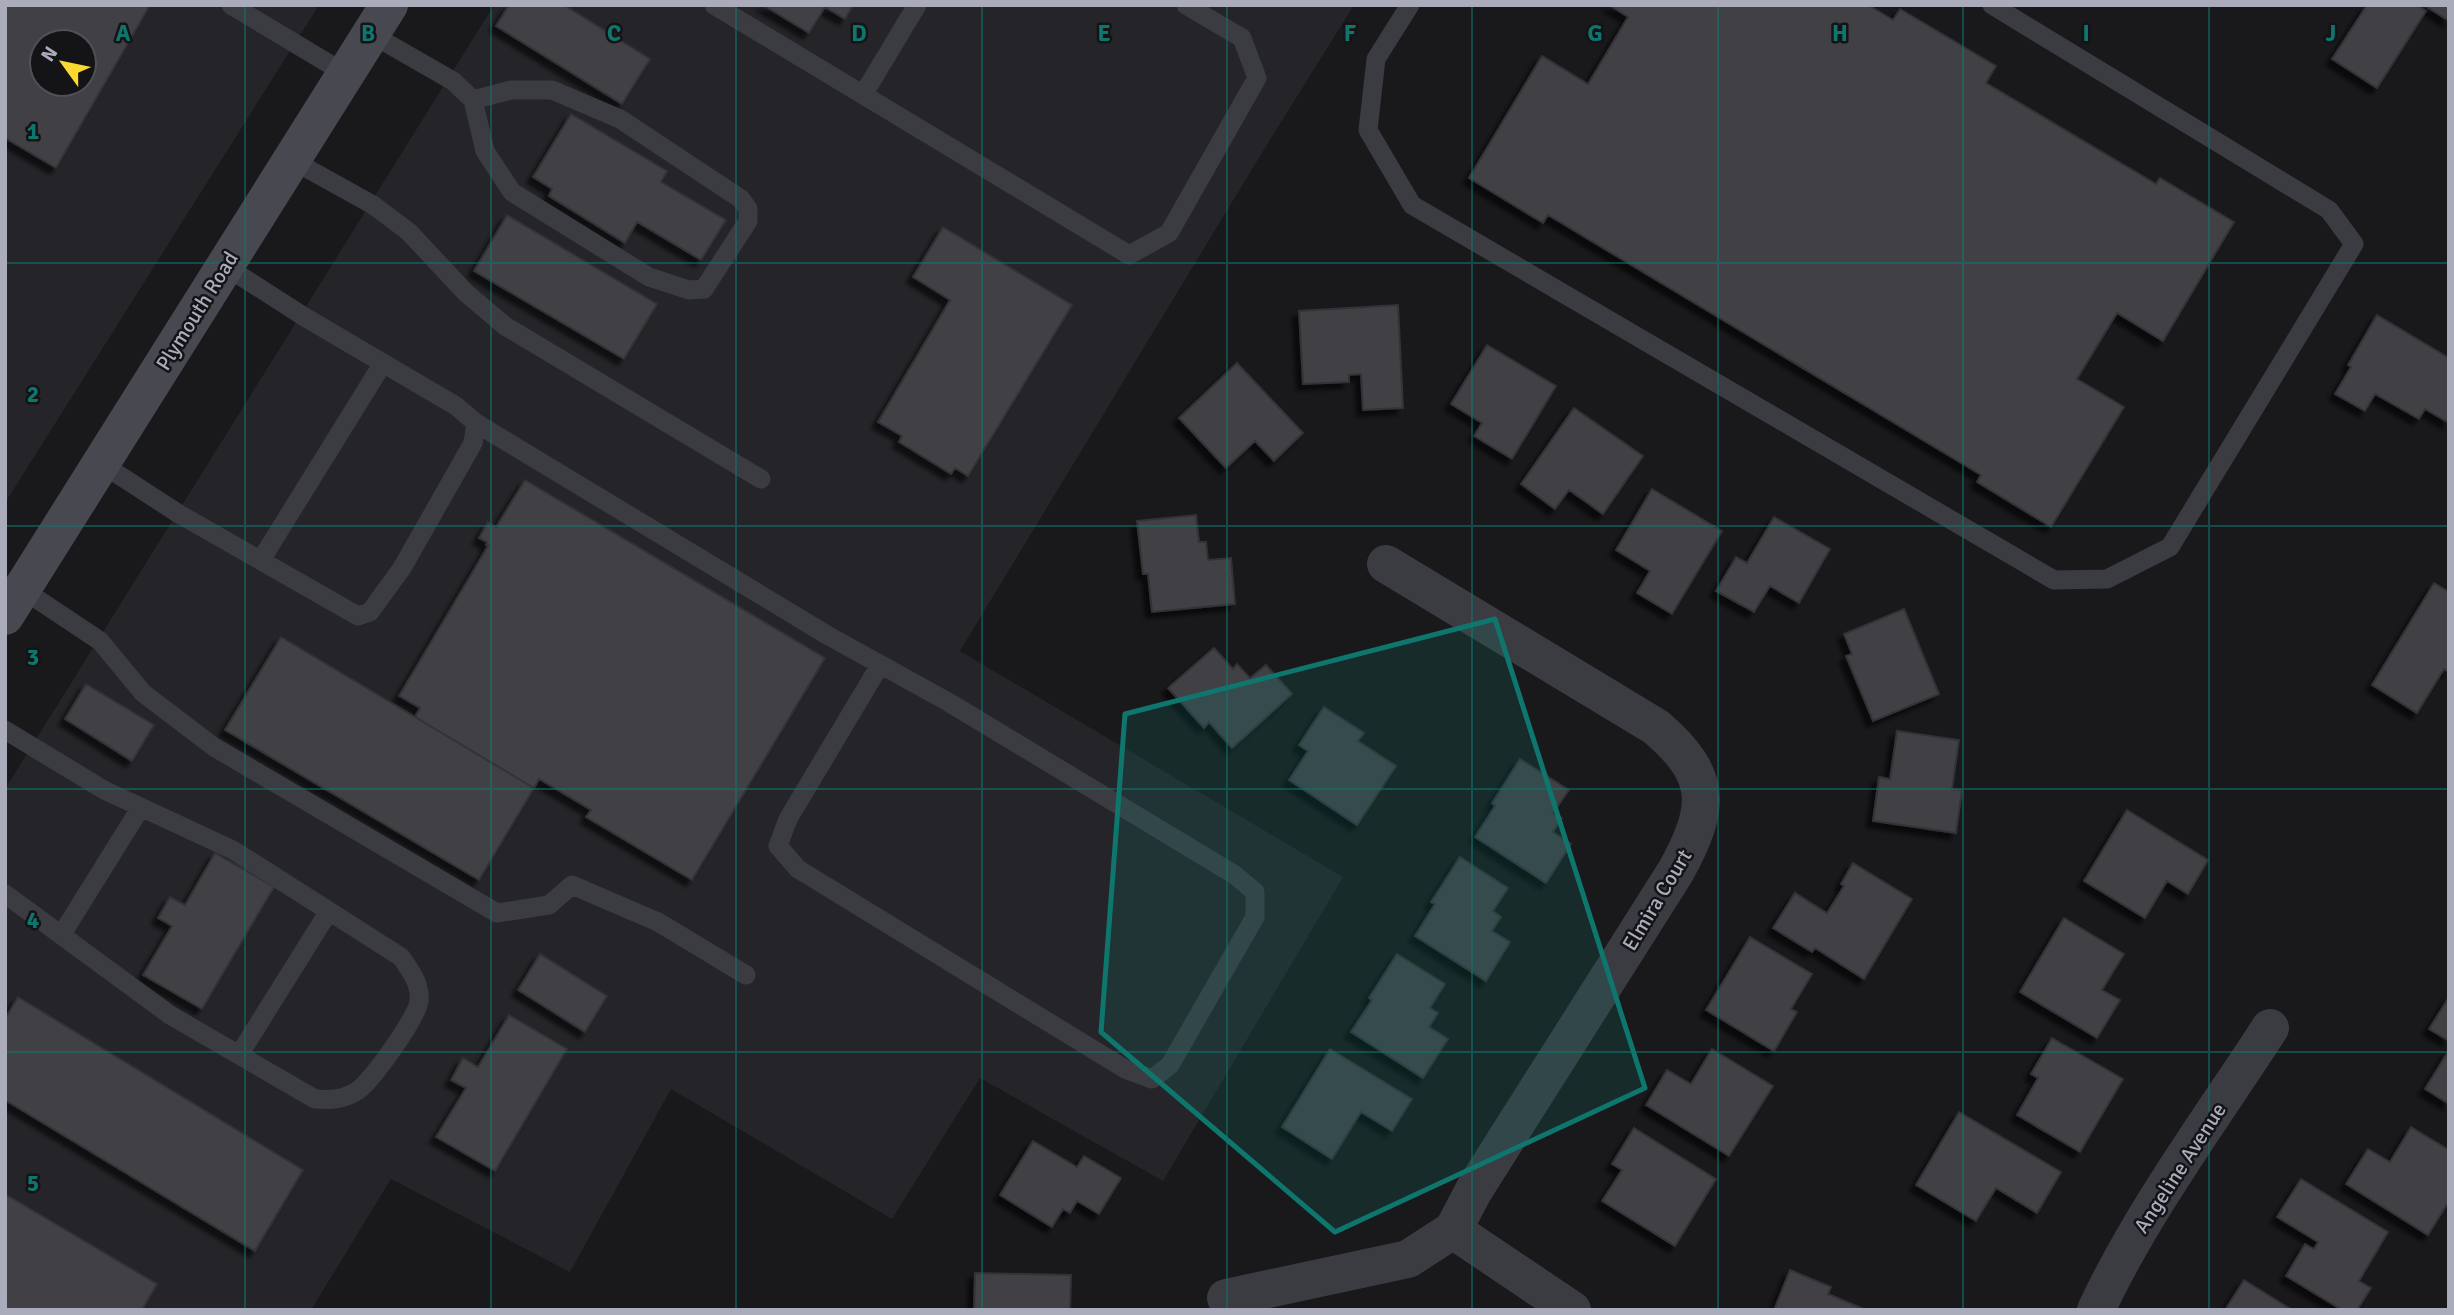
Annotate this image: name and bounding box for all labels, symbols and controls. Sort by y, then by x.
text: A [116,19,131,48]
text: B [361,19,375,48]
text: C [607,19,621,48]
text: D [851,19,867,48]
text: E [1097,19,1111,48]
text: F [1344,19,1356,48]
text: G [1587,19,1603,48]
text: H [1832,19,1848,48]
text: I [2082,19,2090,48]
text: J [2326,19,2336,48]
north arrow [28,28,98,98]
text: N [36,42,63,66]
text: 1 [27,117,39,146]
street label: Plymouth Road [150,247,244,375]
text: 2 [27,380,39,409]
text: 3 [27,643,39,672]
street label: Elmira Court [1617,845,1697,955]
text: 4 [27,906,39,935]
street label: Angeline Avenue [2128,1098,2232,1238]
text: 5 [27,1169,39,1198]

